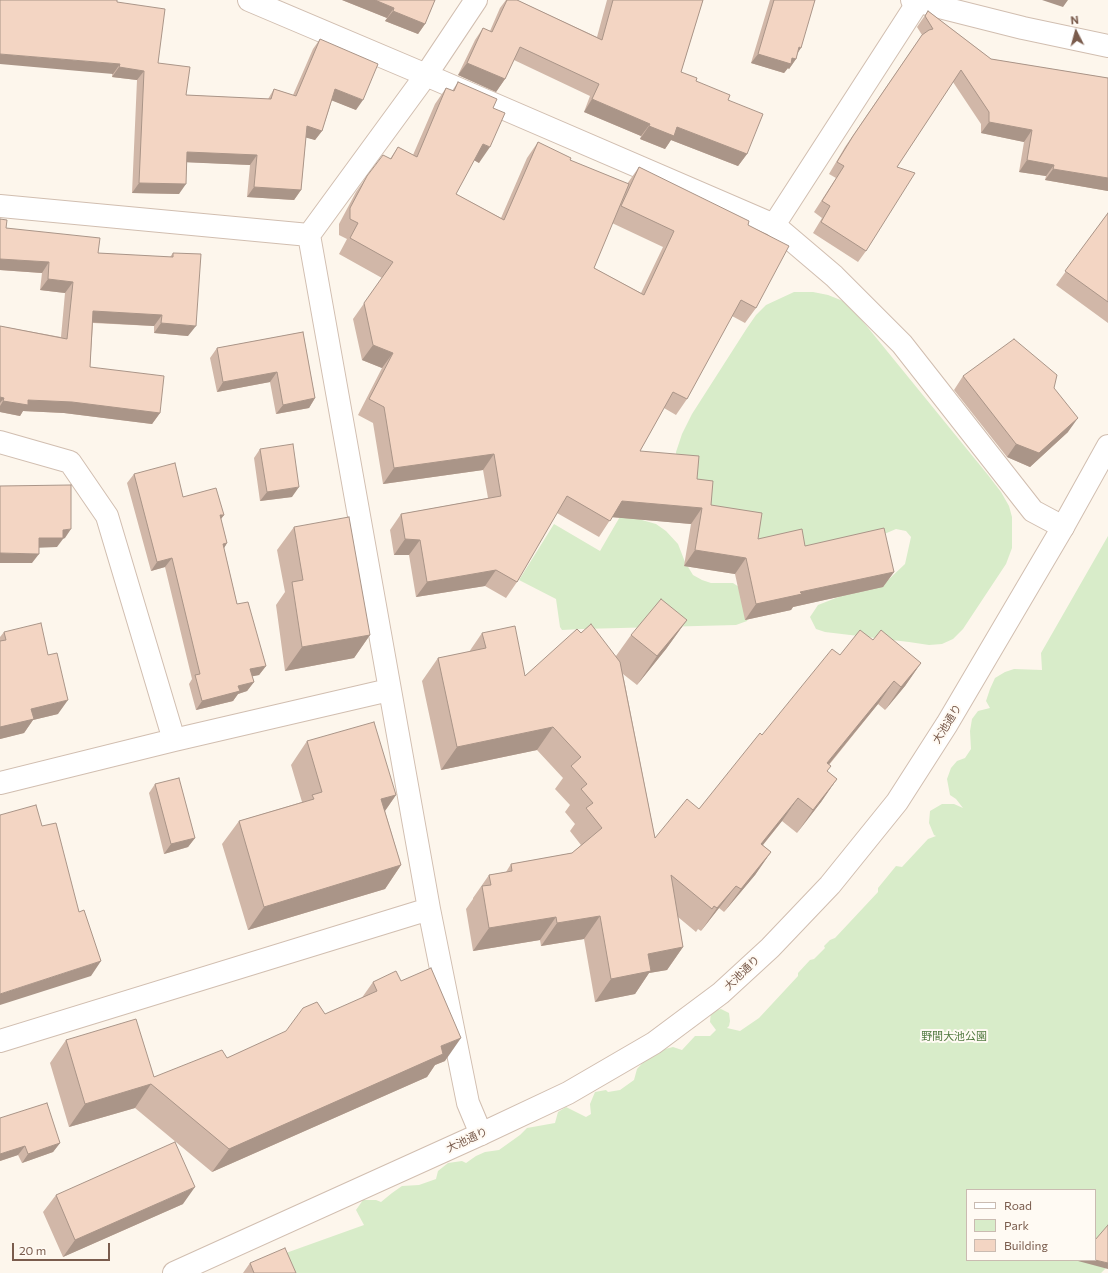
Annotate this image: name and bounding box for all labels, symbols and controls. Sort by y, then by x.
north arrow [1056,12,1096,52]
text: N [1070,13,1079,26]
street label: 大池通り [930,702,964,746]
street label: 大池通り [722,953,762,993]
park label: 野間大池公園 [921,1029,987,1043]
street label: 大池通り [444,1125,490,1155]
legend [966,1189,1096,1261]
text: Road [1004,1198,1032,1212]
text: Park [1004,1218,1029,1232]
scale bar [14,1235,112,1261]
text: Building [1004,1238,1048,1252]
text: 20 m [19,1243,46,1257]

